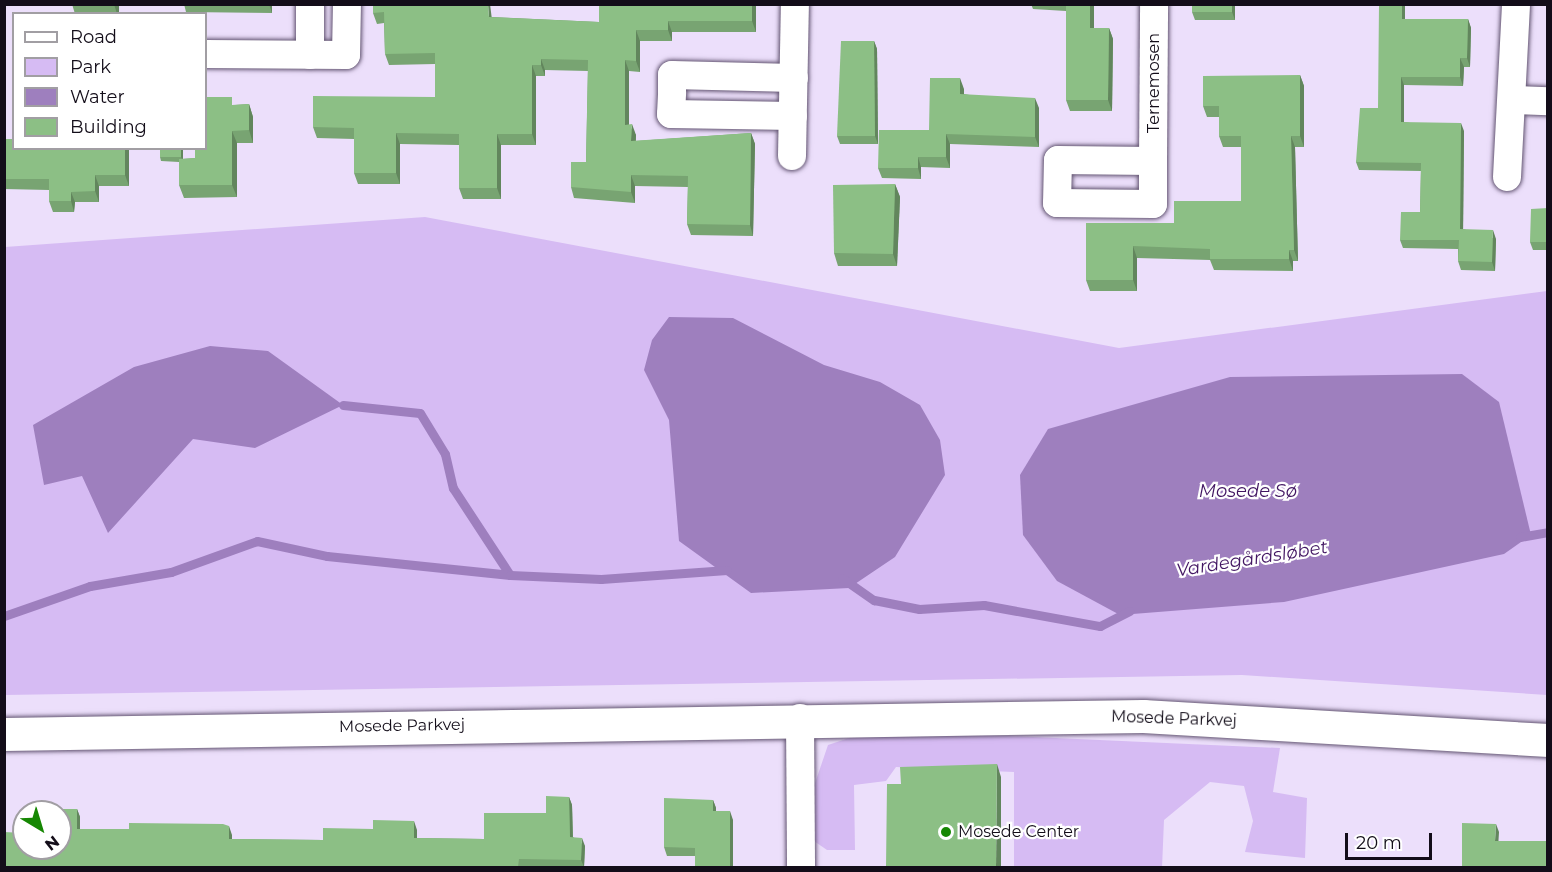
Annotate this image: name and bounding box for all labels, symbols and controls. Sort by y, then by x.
legend [12,12,207,150]
text: Road [70,26,117,48]
street label: Ternemosen [1144,33,1164,133]
text: Park [70,56,111,78]
text: Water [70,86,125,108]
text: Building [70,116,147,138]
water label: Mosede Sø [1199,480,1297,502]
water label: Vardegårdsløbet [1175,536,1329,582]
street label: Mosede Parkvej [1111,707,1237,731]
street label: Mosede Parkvej [339,715,465,737]
north arrow [12,800,72,860]
scale bar [1348,821,1435,859]
place label: Mosede Center [958,822,1079,842]
marker: Mosede Center [939,825,953,839]
text: N [41,832,63,854]
text: 20 m [1356,832,1402,854]

